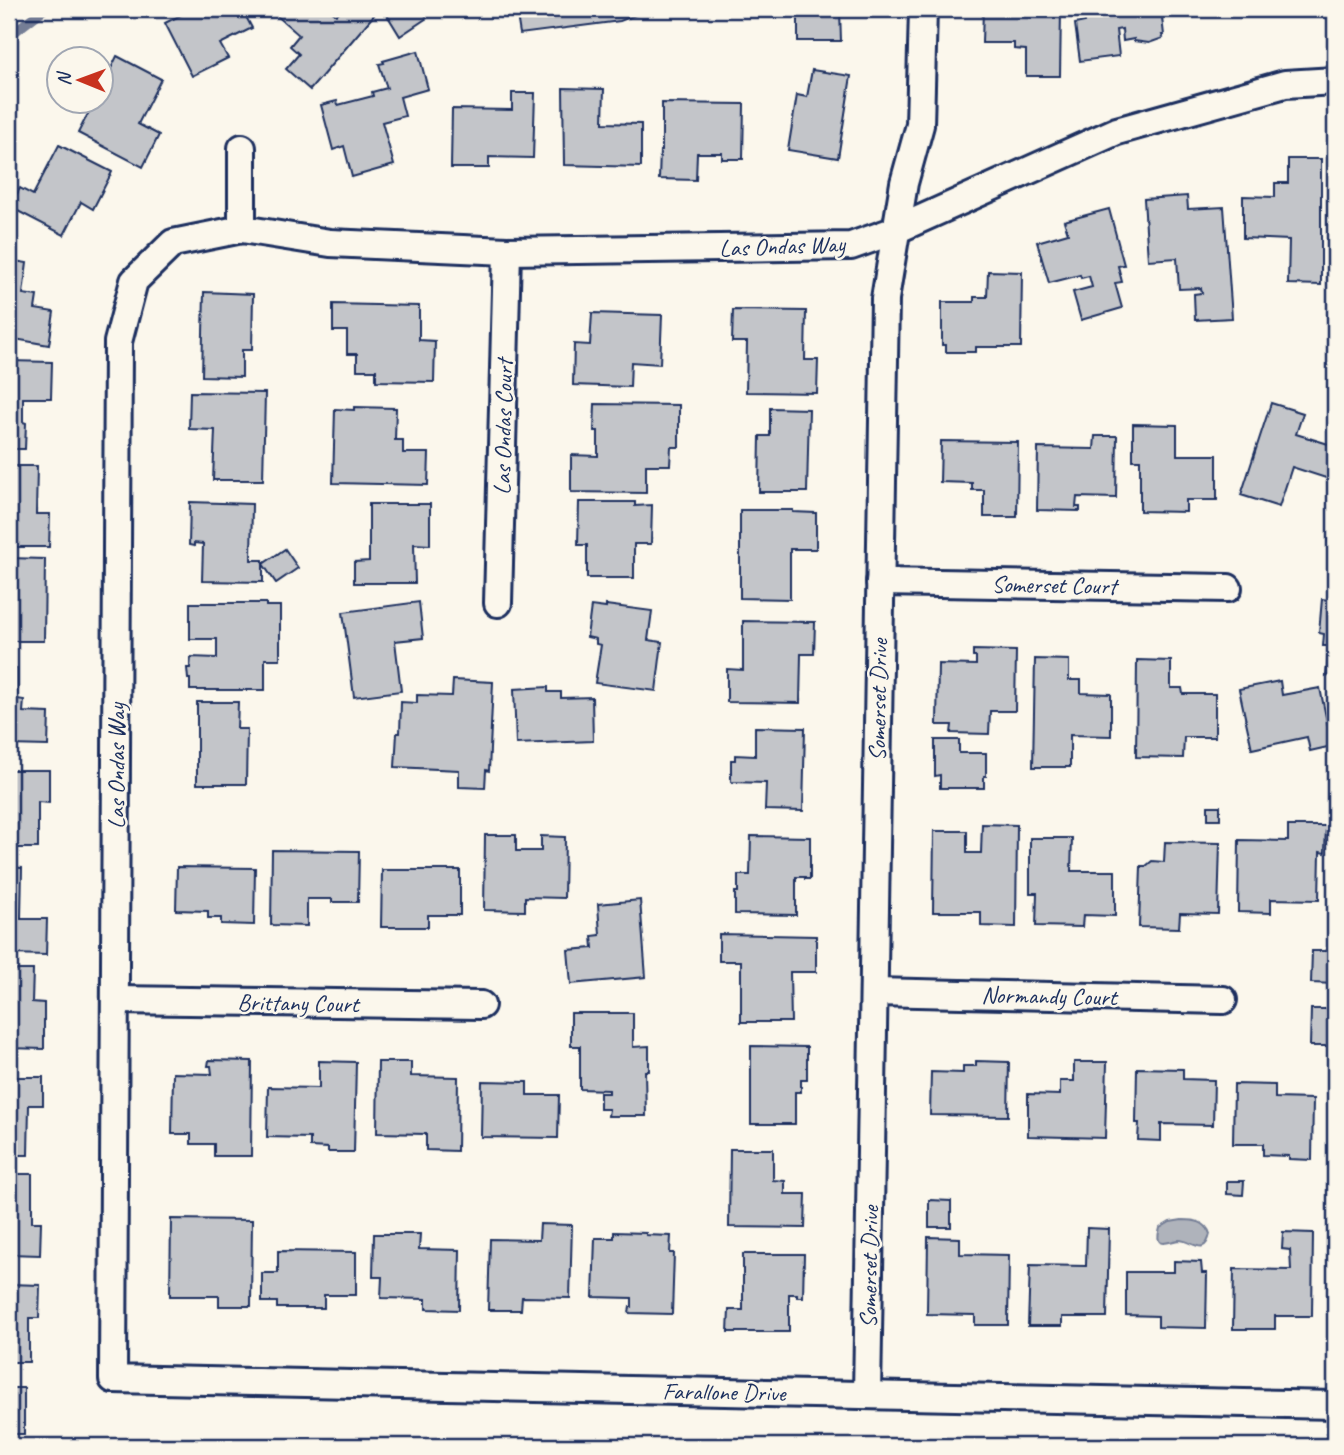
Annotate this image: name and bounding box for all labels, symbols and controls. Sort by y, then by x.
north arrow [46,46,116,116]
text: N [52,70,76,86]
street label: Las Ondas Way [719,229,847,263]
street label: Las Ondas Court [487,356,519,495]
street label: Somerset Court [991,569,1120,601]
street label: Somerset Drive [862,636,894,761]
street label: Las Ondas Way [101,701,131,829]
street label: Normandy Court [981,980,1119,1012]
street label: Brittany Court [237,987,361,1019]
street label: Somerset Drive [853,1203,885,1328]
street label: Farallone Drive [662,1376,788,1408]

